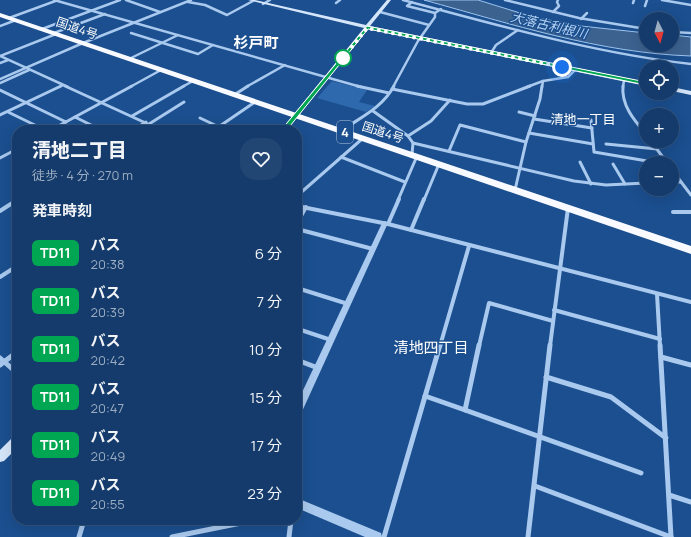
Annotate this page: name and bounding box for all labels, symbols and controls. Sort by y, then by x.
water label: 大落古利根川 [509,7,591,43]
north arrow [639,12,679,52]
map controls [639,12,679,196]
street label: 国道4号 [54,13,100,43]
district label: 杉戸町 [233,32,279,53]
unlabelled marker [334,49,352,67]
your location [552,57,572,77]
button: locate [639,60,679,100]
button: + [639,108,679,148]
district label: 清地一丁目 [550,110,616,128]
street label: 国道4号 [360,117,406,147]
road number: 4 [337,121,353,143]
text: 清地二丁目 [32,137,127,163]
button: heart [240,138,282,180]
button: − [639,156,679,196]
text: 徒歩 · 4 分 · 270 m [32,166,133,184]
text: 発車時刻 [32,200,92,221]
text: バス [91,234,121,255]
text: TD11 [40,243,71,262]
text: 6 分 [255,243,282,264]
text: 20:38 [91,255,125,273]
text: バス [91,282,121,303]
text: TD11 [40,291,71,310]
text: 7 分 [256,291,282,312]
text: 20:39 [91,303,125,321]
text: バス [91,330,121,351]
district label: 清地四丁目 [393,337,469,358]
text: TD11 [40,339,71,358]
text: 10 分 [249,339,282,360]
text: 20:42 [91,351,125,369]
text: バス [91,378,121,399]
text: TD11 [40,387,71,406]
text: 15 分 [249,387,282,408]
text: 20:47 [91,399,124,417]
text: バス [91,426,121,447]
text: TD11 [40,435,71,454]
text: 17 分 [251,435,282,456]
text: 20:49 [91,447,125,465]
text: バス [91,474,121,495]
text: TD11 [40,483,71,502]
text: 23 分 [247,483,282,504]
text: 20:55 [91,495,125,513]

